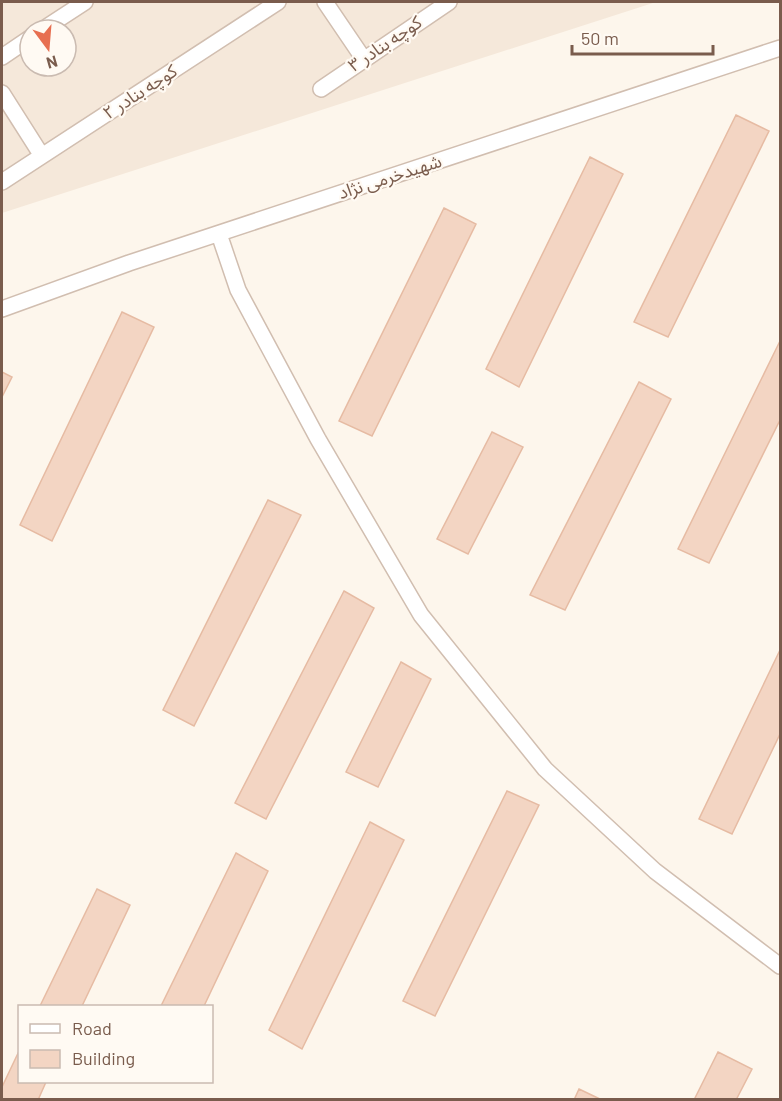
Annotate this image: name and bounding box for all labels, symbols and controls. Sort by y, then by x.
street label: کوچه بنادر ۳ [343,10,427,77]
north arrow [18,18,78,78]
scale bar [572,18,713,56]
text: 50 m [581,27,619,49]
text: N [45,52,60,73]
street label: کوچه بنادر ۲ [98,59,182,124]
street label: شهیدخرمی نژاد [335,149,444,204]
legend [18,1005,213,1083]
text: Road [72,1017,112,1039]
text: Building [72,1047,135,1069]

